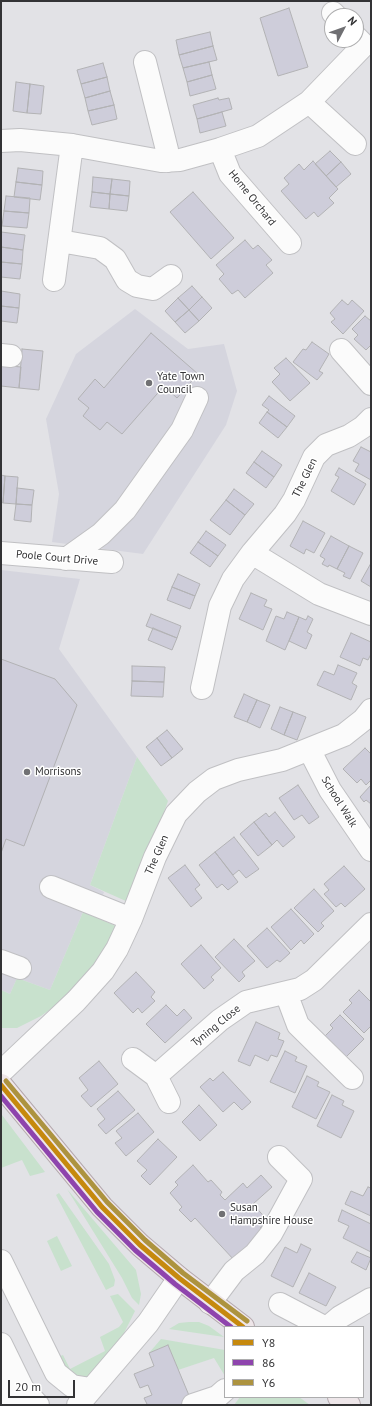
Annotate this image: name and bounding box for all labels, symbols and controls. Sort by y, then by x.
north arrow [324,8,364,48]
text: N [345,13,360,28]
street label: Home Orchard [225,167,279,229]
place label: Yate Town Council [157,370,205,396]
marker: Yate Town Council [144,378,154,388]
street label: The Glen [290,456,320,500]
street label: Poole Court Drive [15,548,99,568]
place label: Morrisons [35,765,81,779]
marker: Morrisons [22,767,32,777]
street label: School Walk [318,774,360,830]
street label: The Glen [142,833,172,877]
street label: Tyning Close [189,1002,243,1050]
place label: Susan Hampshire House [230,1201,313,1227]
marker: Susan Hampshire House [217,1209,227,1219]
legend [224,1326,364,1398]
text: Y8 [262,1335,275,1350]
text: 86 [262,1355,275,1370]
scale bar [10,1372,77,1398]
text: Y6 [262,1375,275,1390]
text: 20 m [15,1379,41,1394]

